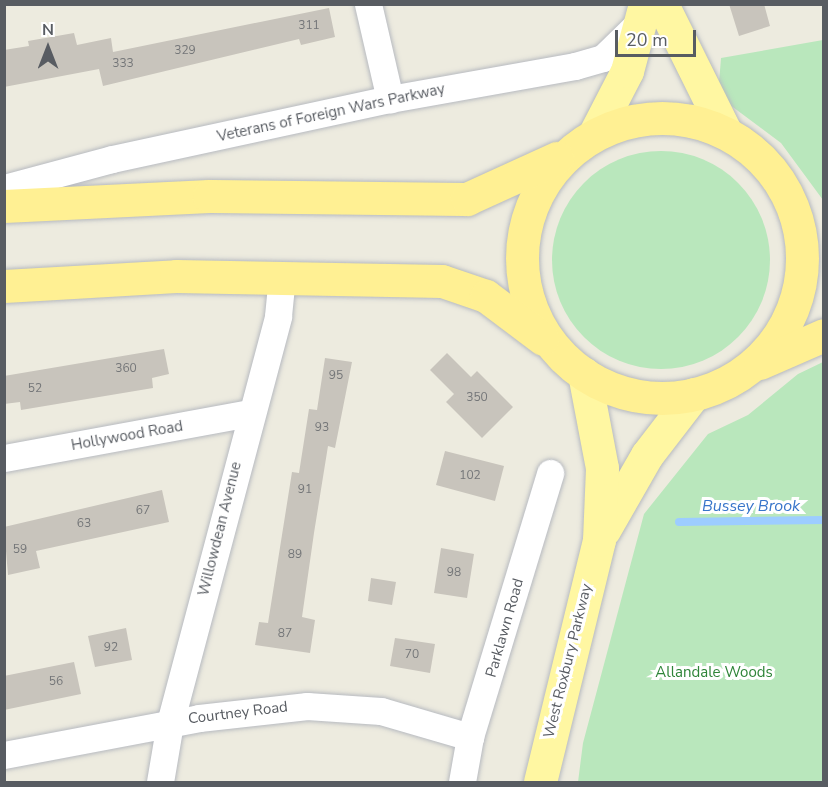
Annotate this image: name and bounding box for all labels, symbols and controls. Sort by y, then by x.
north arrow [18,18,78,78]
scale bar [618,18,699,56]
text: N [42,19,54,41]
house number: 311 [298,19,320,33]
text: 20 m [626,28,668,52]
house number: 329 [174,44,196,58]
house number: 333 [112,57,134,71]
street label: Veterans of Foreign Wars Parkway [215,80,447,146]
house number: 360 [115,362,137,376]
house number: 95 [329,369,343,383]
house number: 52 [28,382,42,396]
house number: 350 [466,391,488,405]
street label: Hollywood Road [70,417,184,455]
house number: 93 [315,421,329,435]
street label: Willowdean Avenue [195,460,245,598]
house number: 102 [459,469,481,483]
house number: 91 [298,483,312,497]
water label: Bussey Brook [702,496,800,516]
house number: 67 [136,504,150,518]
house number: 63 [77,517,91,531]
house number: 59 [13,543,27,557]
house number: 89 [288,548,302,562]
house number: 98 [447,566,461,580]
street label: Parklawn Road [482,576,528,680]
street label: West Roxbury Parkway [540,582,596,740]
house number: 87 [278,627,292,641]
house number: 92 [104,641,118,655]
house number: 70 [405,648,419,662]
park label: Allandale Woods [655,664,773,682]
house number: 56 [49,675,63,689]
street label: Courtney Road [187,698,289,728]

